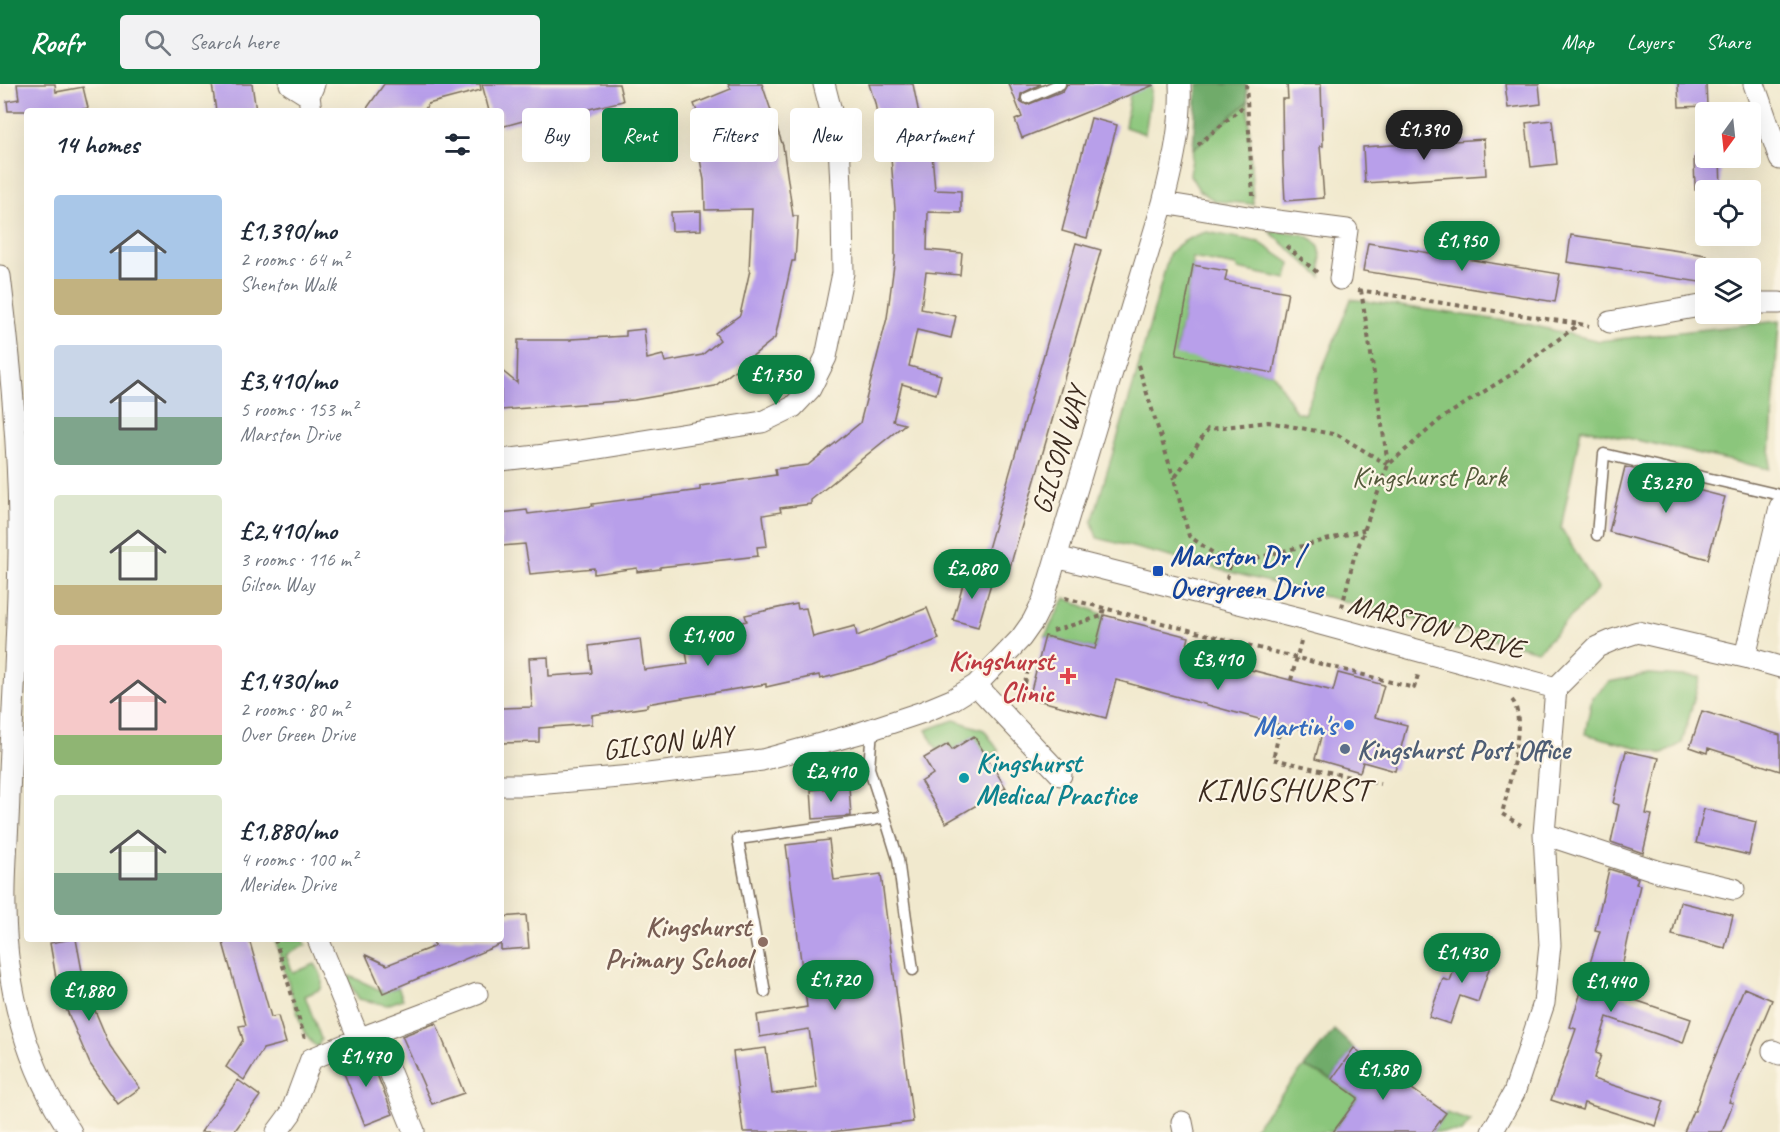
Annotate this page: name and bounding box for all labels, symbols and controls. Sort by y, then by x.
search box [120,15,540,69]
text: Roofr [30,25,84,60]
icon: search [141,26,174,59]
text: Search here [189,28,278,56]
text: Map [1561,29,1594,55]
text: Layers [1627,29,1673,55]
text: Share [1706,29,1750,55]
north arrow [1695,102,1761,168]
map controls [1695,102,1761,324]
chip: Buy [522,108,590,162]
chip: Rent [602,108,678,162]
chip: Filters [690,108,778,162]
chip: New [790,108,862,162]
chip: Apartment [874,108,994,162]
pin: £1,390 [1375,110,1473,161]
text: £1,390 [1400,117,1448,142]
text: 14 homes [54,128,139,161]
icon: filters [441,128,474,161]
button: locate [1695,180,1761,246]
text: £1,390/mo [240,214,337,247]
icon: home [102,219,174,291]
pin: £1,950 [1413,221,1511,272]
text: £1,950 [1438,228,1486,253]
text: 2 rooms · 64 m² [240,247,348,272]
button: layers [1695,258,1761,324]
text: Shenton Walk [240,272,336,297]
pin: £1,750 [727,355,825,406]
text: £1,750 [752,362,800,387]
text: £3,410/mo [240,364,337,397]
icon: home [102,369,174,441]
street label: GILSON WAY [1023,378,1096,518]
text: 5 rooms · 153 m² [240,397,357,422]
text: Marston Drive [240,422,340,447]
park label: Kingshurst Park [1352,459,1508,494]
pin: £3,270 [1617,463,1715,514]
text: £3,270 [1642,470,1690,495]
text: £2,410/mo [240,514,337,547]
icon: home [102,519,174,591]
place label: Marston Dr / Overgreen Drive [1170,538,1326,605]
text: 3 rooms · 116 m² [240,547,357,572]
pin: £2,080 [923,549,1021,600]
text: £2,080 [948,556,996,581]
marker: Marston Dr / Overgreen Drive [1151,564,1165,578]
text: Gilson Way [240,572,314,597]
street label: MARSTON DRIVE [1344,586,1531,667]
pin: £1,400 [659,616,757,667]
text: £1,400 [684,623,732,648]
pin: £3,410 [1169,640,1267,691]
place label: Kingshurst Clinic [948,643,1057,710]
text: £3,410 [1194,647,1242,672]
text: £1,430/mo [240,664,337,697]
marker: Kingshurst Clinic [1059,667,1077,685]
icon: home [102,669,174,741]
text: 2 rooms · 80 m² [240,697,348,722]
place label: Martin's [1253,708,1340,743]
street label: GILSON WAY [601,716,739,767]
marker: Martin's [1342,718,1356,732]
text: Over Green Drive [240,722,355,747]
place label: Kingshurst Post Office [1357,732,1572,767]
marker: Kingshurst Post Office [1338,742,1352,756]
place label: Kingshurst Medical Practice [976,745,1139,812]
pin: £2,410 [782,752,880,803]
text: £2,410 [807,759,855,784]
district label: KINGSHURST [1196,769,1377,810]
marker: Kingshurst Medical Practice [957,771,971,785]
text: £1,880/mo [240,814,337,847]
icon: home [102,819,174,891]
text: 4 rooms · 100 m² [240,847,357,872]
text: Meriden Drive [240,872,336,897]
place label: Kingshurst Primary School [605,909,757,976]
pin: £1,430 [1413,933,1511,984]
marker: Kingshurst Primary School [756,935,770,949]
text: £1,430 [1438,940,1486,965]
pin: £1,720 [786,960,884,1011]
pin: £1,440 [1562,962,1660,1013]
text: £1,720 [811,967,859,992]
text: £1,440 [1587,969,1635,994]
pin: £1,880 [40,971,138,1022]
text: £1,880 [65,978,113,1003]
pin: £1,470 [317,1037,415,1088]
text: £1,470 [342,1044,390,1069]
pin: £1,580 [1334,1050,1432,1101]
text: £1,580 [1359,1057,1407,1082]

